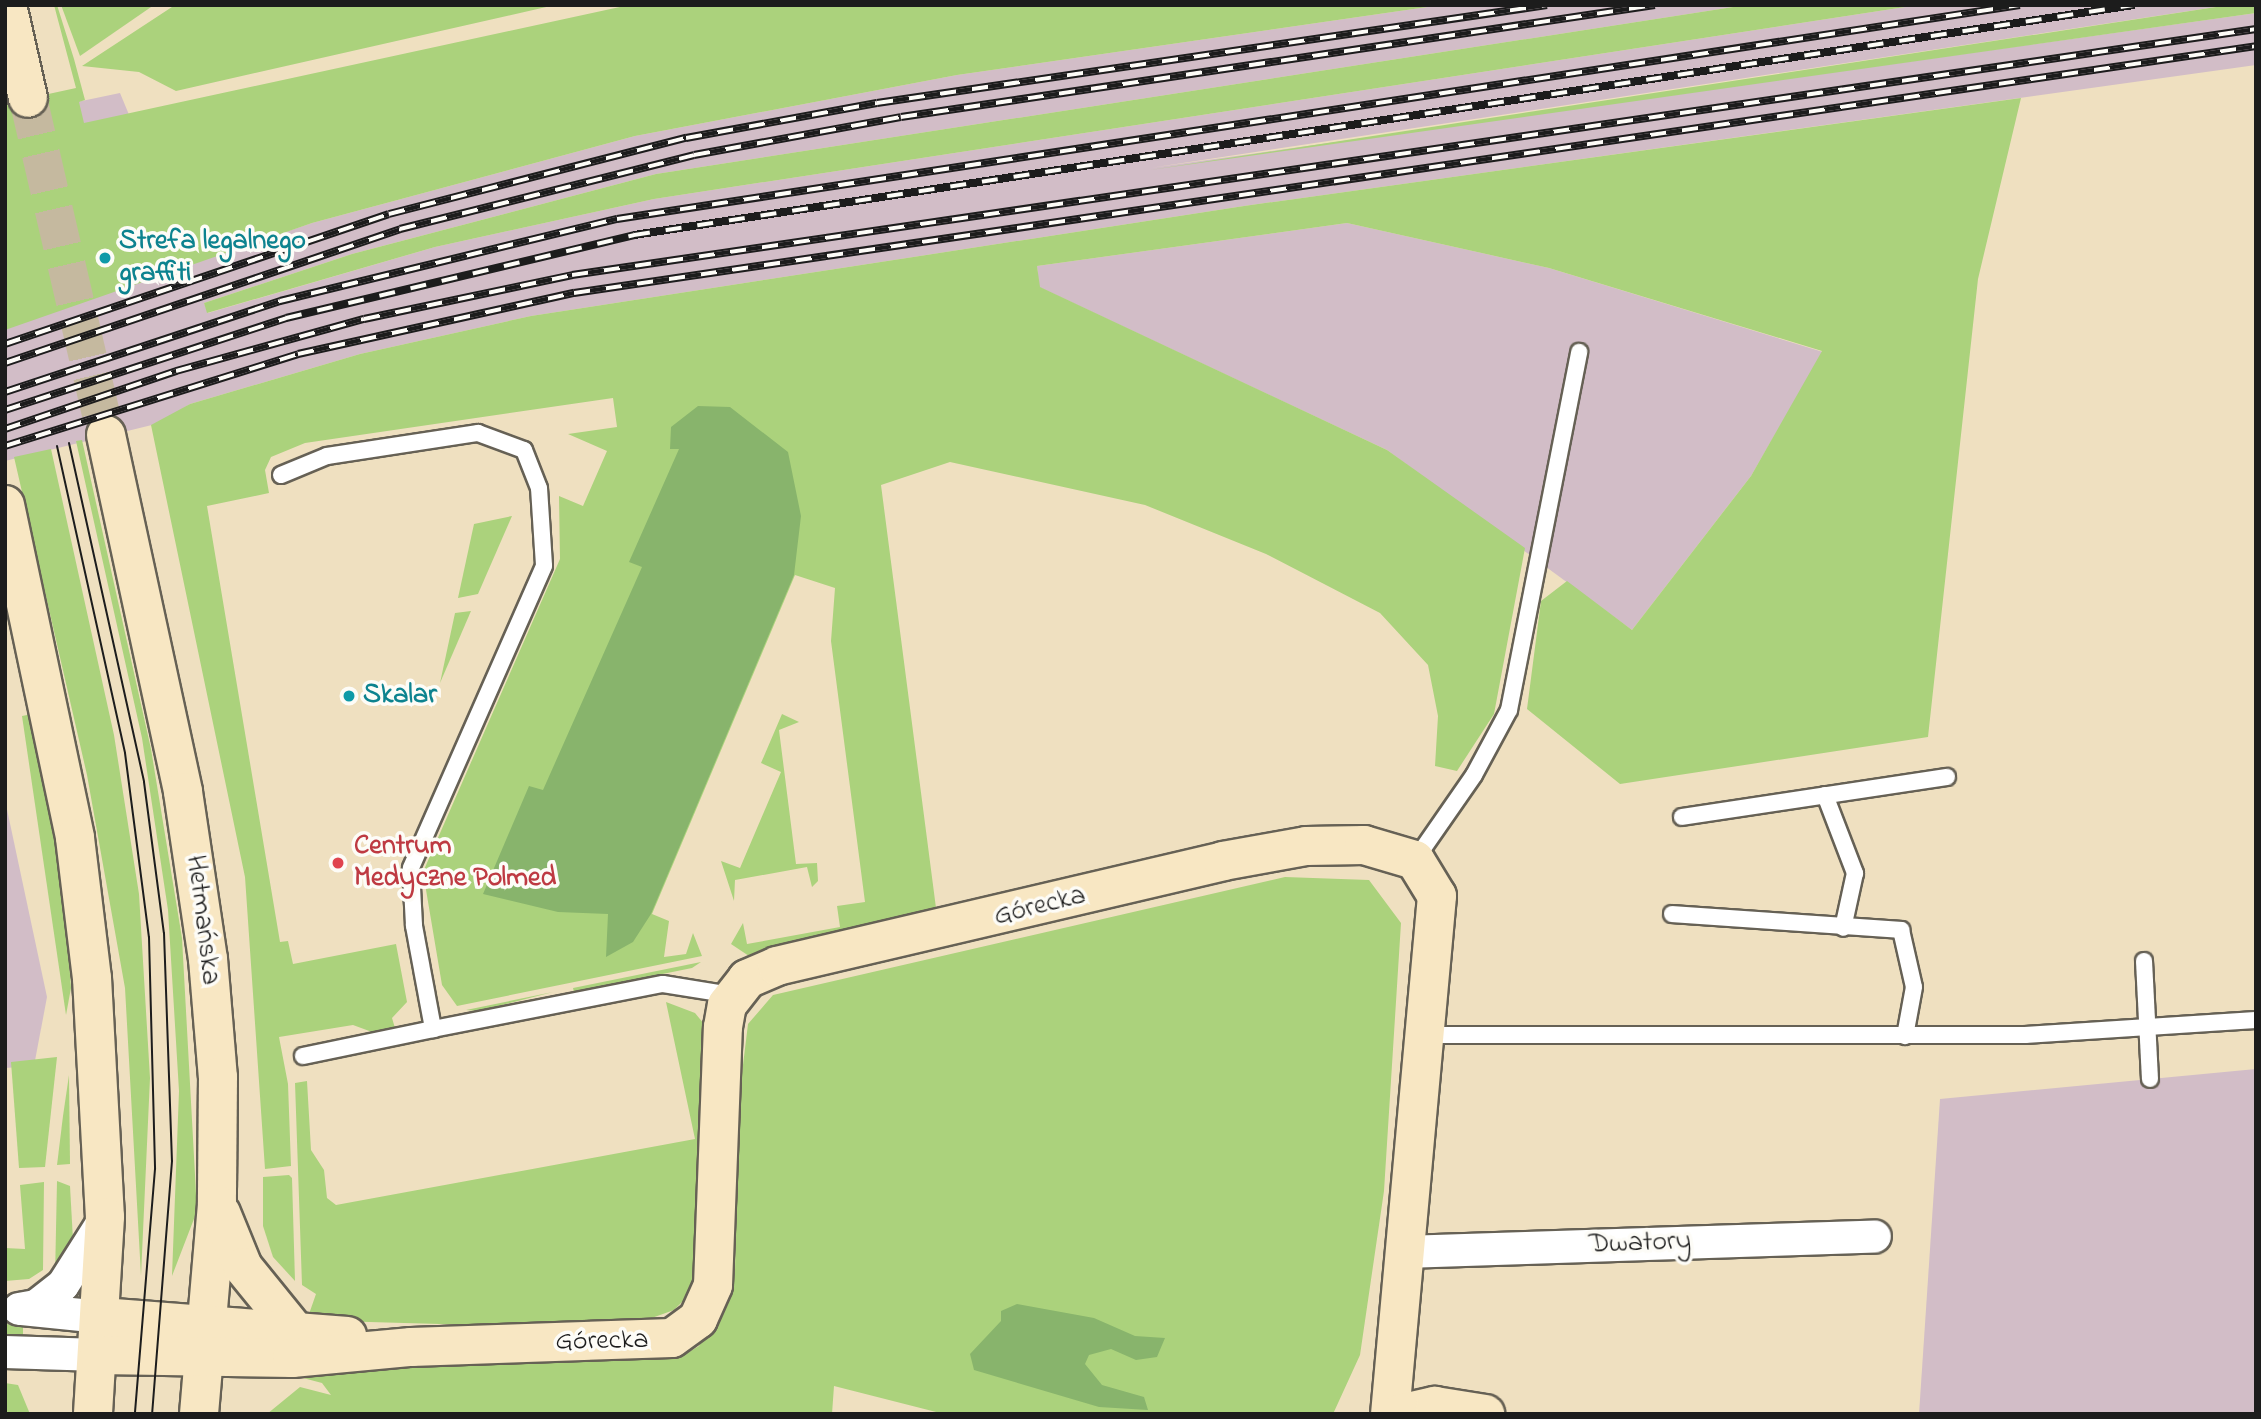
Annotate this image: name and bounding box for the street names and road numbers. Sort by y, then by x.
street label: Hetmańska [177,853,227,987]
street label: Górecka [991,879,1089,935]
street label: Dwatory [1588,1225,1692,1263]
street label: Górecka [555,1324,649,1360]

